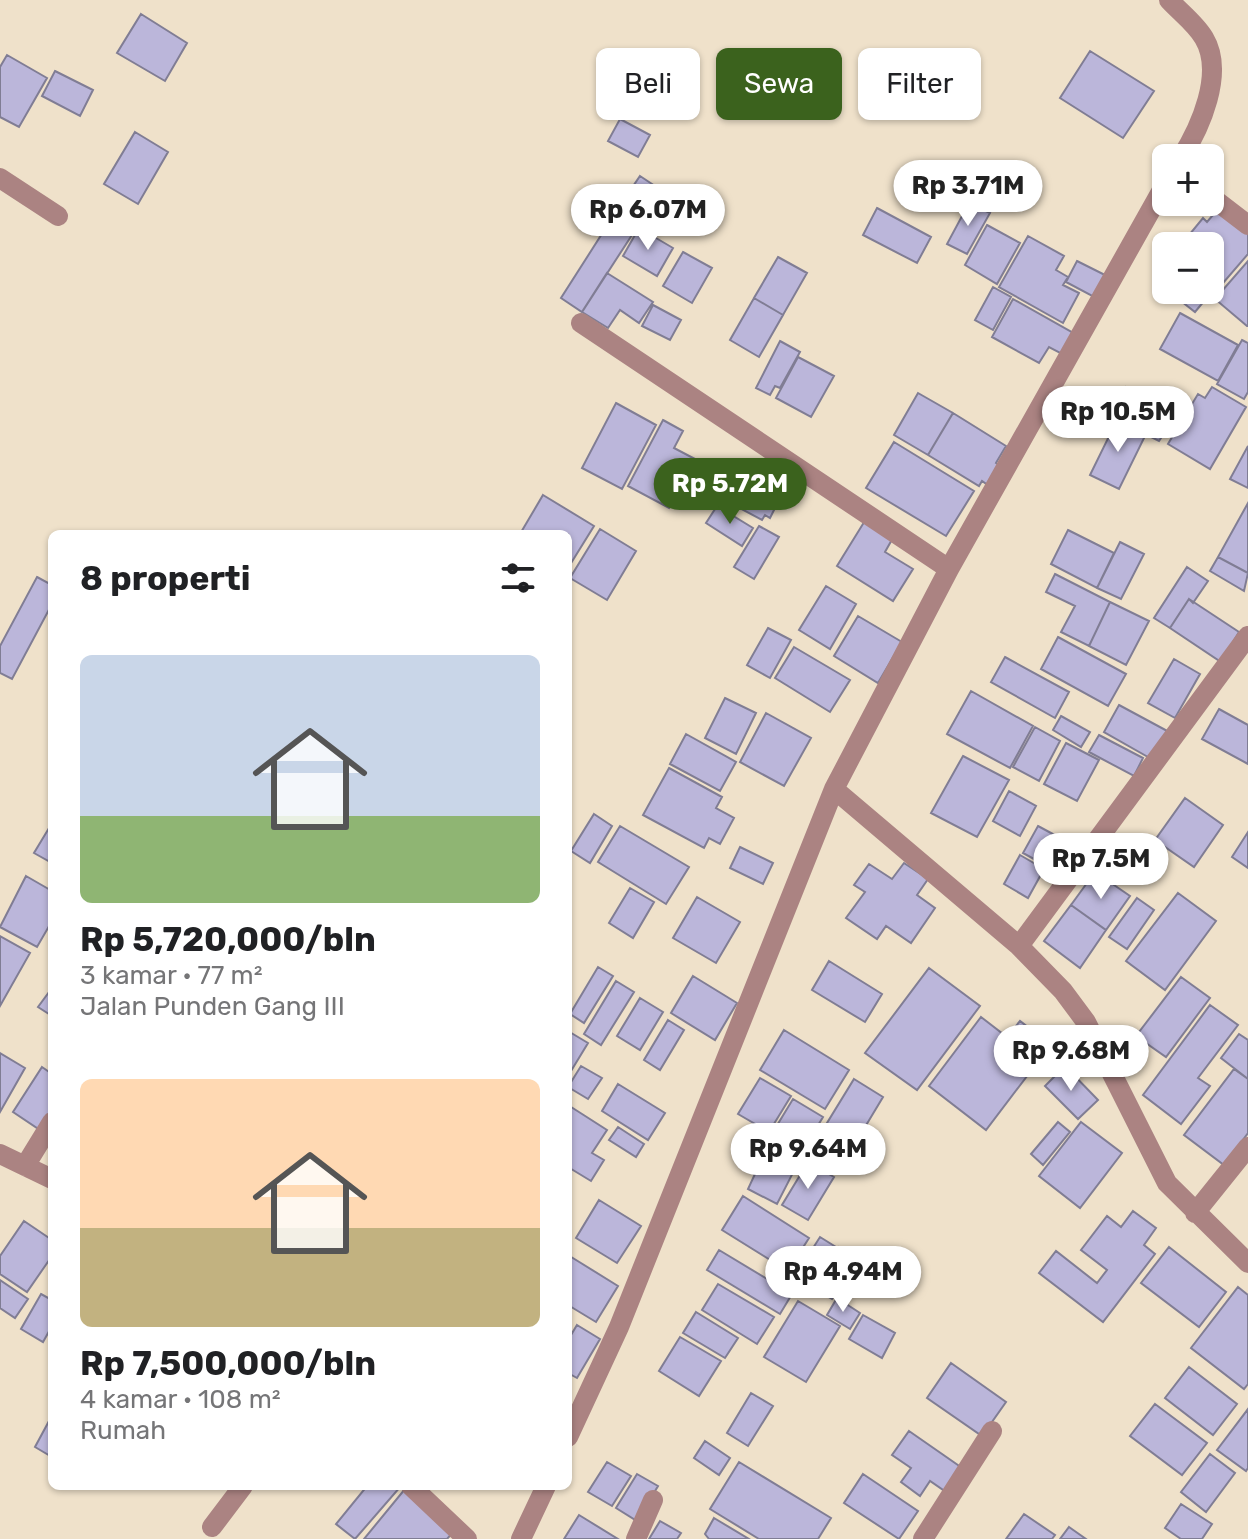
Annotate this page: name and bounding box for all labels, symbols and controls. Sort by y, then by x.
chip: Beli [596,48,700,120]
chip: Sewa [716,48,842,120]
chip: Filter [858,48,981,120]
map controls [1152,144,1224,304]
button: + [1152,144,1224,216]
pin: Rp 3.71M [885,160,1051,228]
text: Rp 3.71M [912,170,1024,201]
pin: Rp 6.07M [565,184,731,252]
text: Rp 6.07M [589,194,707,225]
button: − [1152,232,1224,304]
pin: Rp 10.5M [1035,386,1201,454]
text: Rp 10.5M [1060,396,1176,427]
pin: Rp 5.72M [647,458,813,526]
text: Rp 5.72M [672,468,788,499]
icon: filters [496,556,540,600]
text: 8 properti [80,558,250,599]
icon: home [238,707,382,851]
pin: Rp 7.5M [1027,833,1175,901]
text: Rp 7.5M [1051,843,1151,874]
text: Rp 5,720,000/bln [80,919,376,960]
text: 3 kamar · 77 m² [80,960,263,991]
text: Jalan Punden Gang III [80,991,345,1022]
pin: Rp 9.68M [988,1025,1154,1093]
text: Rp 9.68M [1012,1035,1130,1066]
pin: Rp 9.64M [725,1123,891,1191]
icon: home [238,1131,382,1275]
text: Rp 9.64M [749,1133,867,1164]
pin: Rp 4.94M [760,1246,926,1314]
text: Rp 4.94M [783,1256,903,1287]
text: Rp 7,500,000/bln [80,1343,376,1384]
text: 4 kamar · 108 m² [80,1384,281,1415]
text: Rumah [80,1415,166,1446]

